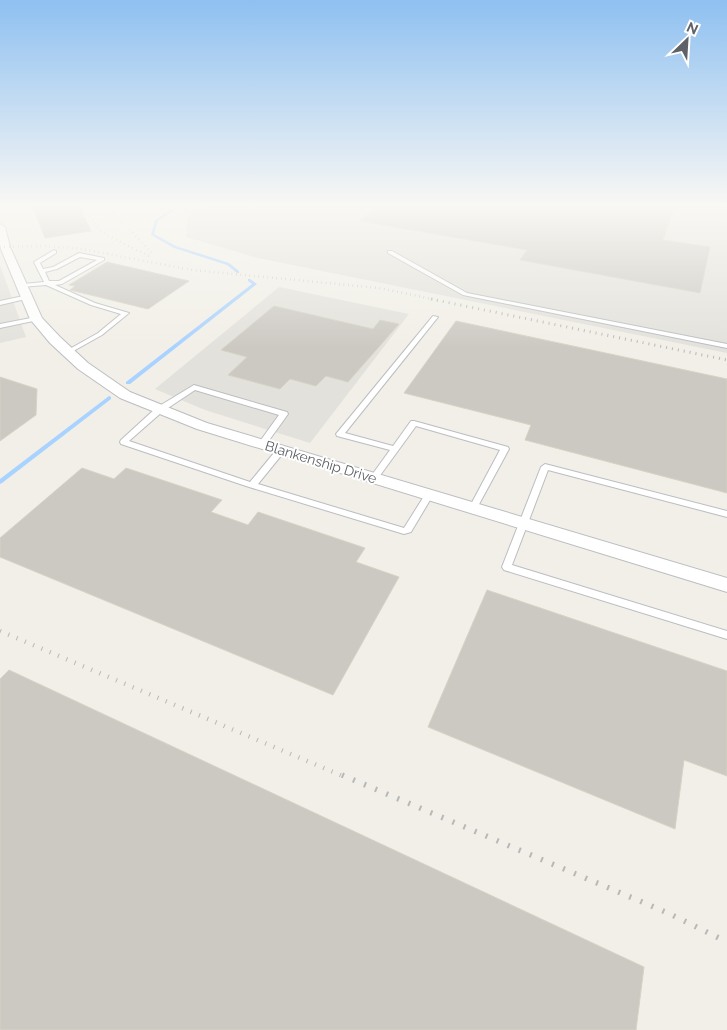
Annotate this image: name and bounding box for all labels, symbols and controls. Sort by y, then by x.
north arrow [662,15,712,65]
text: N [684,19,701,38]
street label: Blankenship Drive [263,437,379,487]

